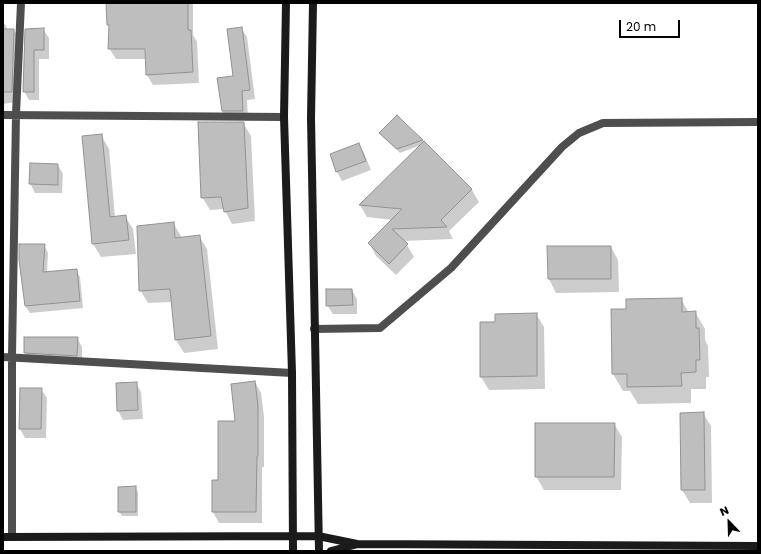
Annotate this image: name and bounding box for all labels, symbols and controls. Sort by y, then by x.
scale bar [621,12,682,38]
text: 20 m [626,18,656,35]
north arrow [709,502,749,542]
text: N [717,502,731,520]

